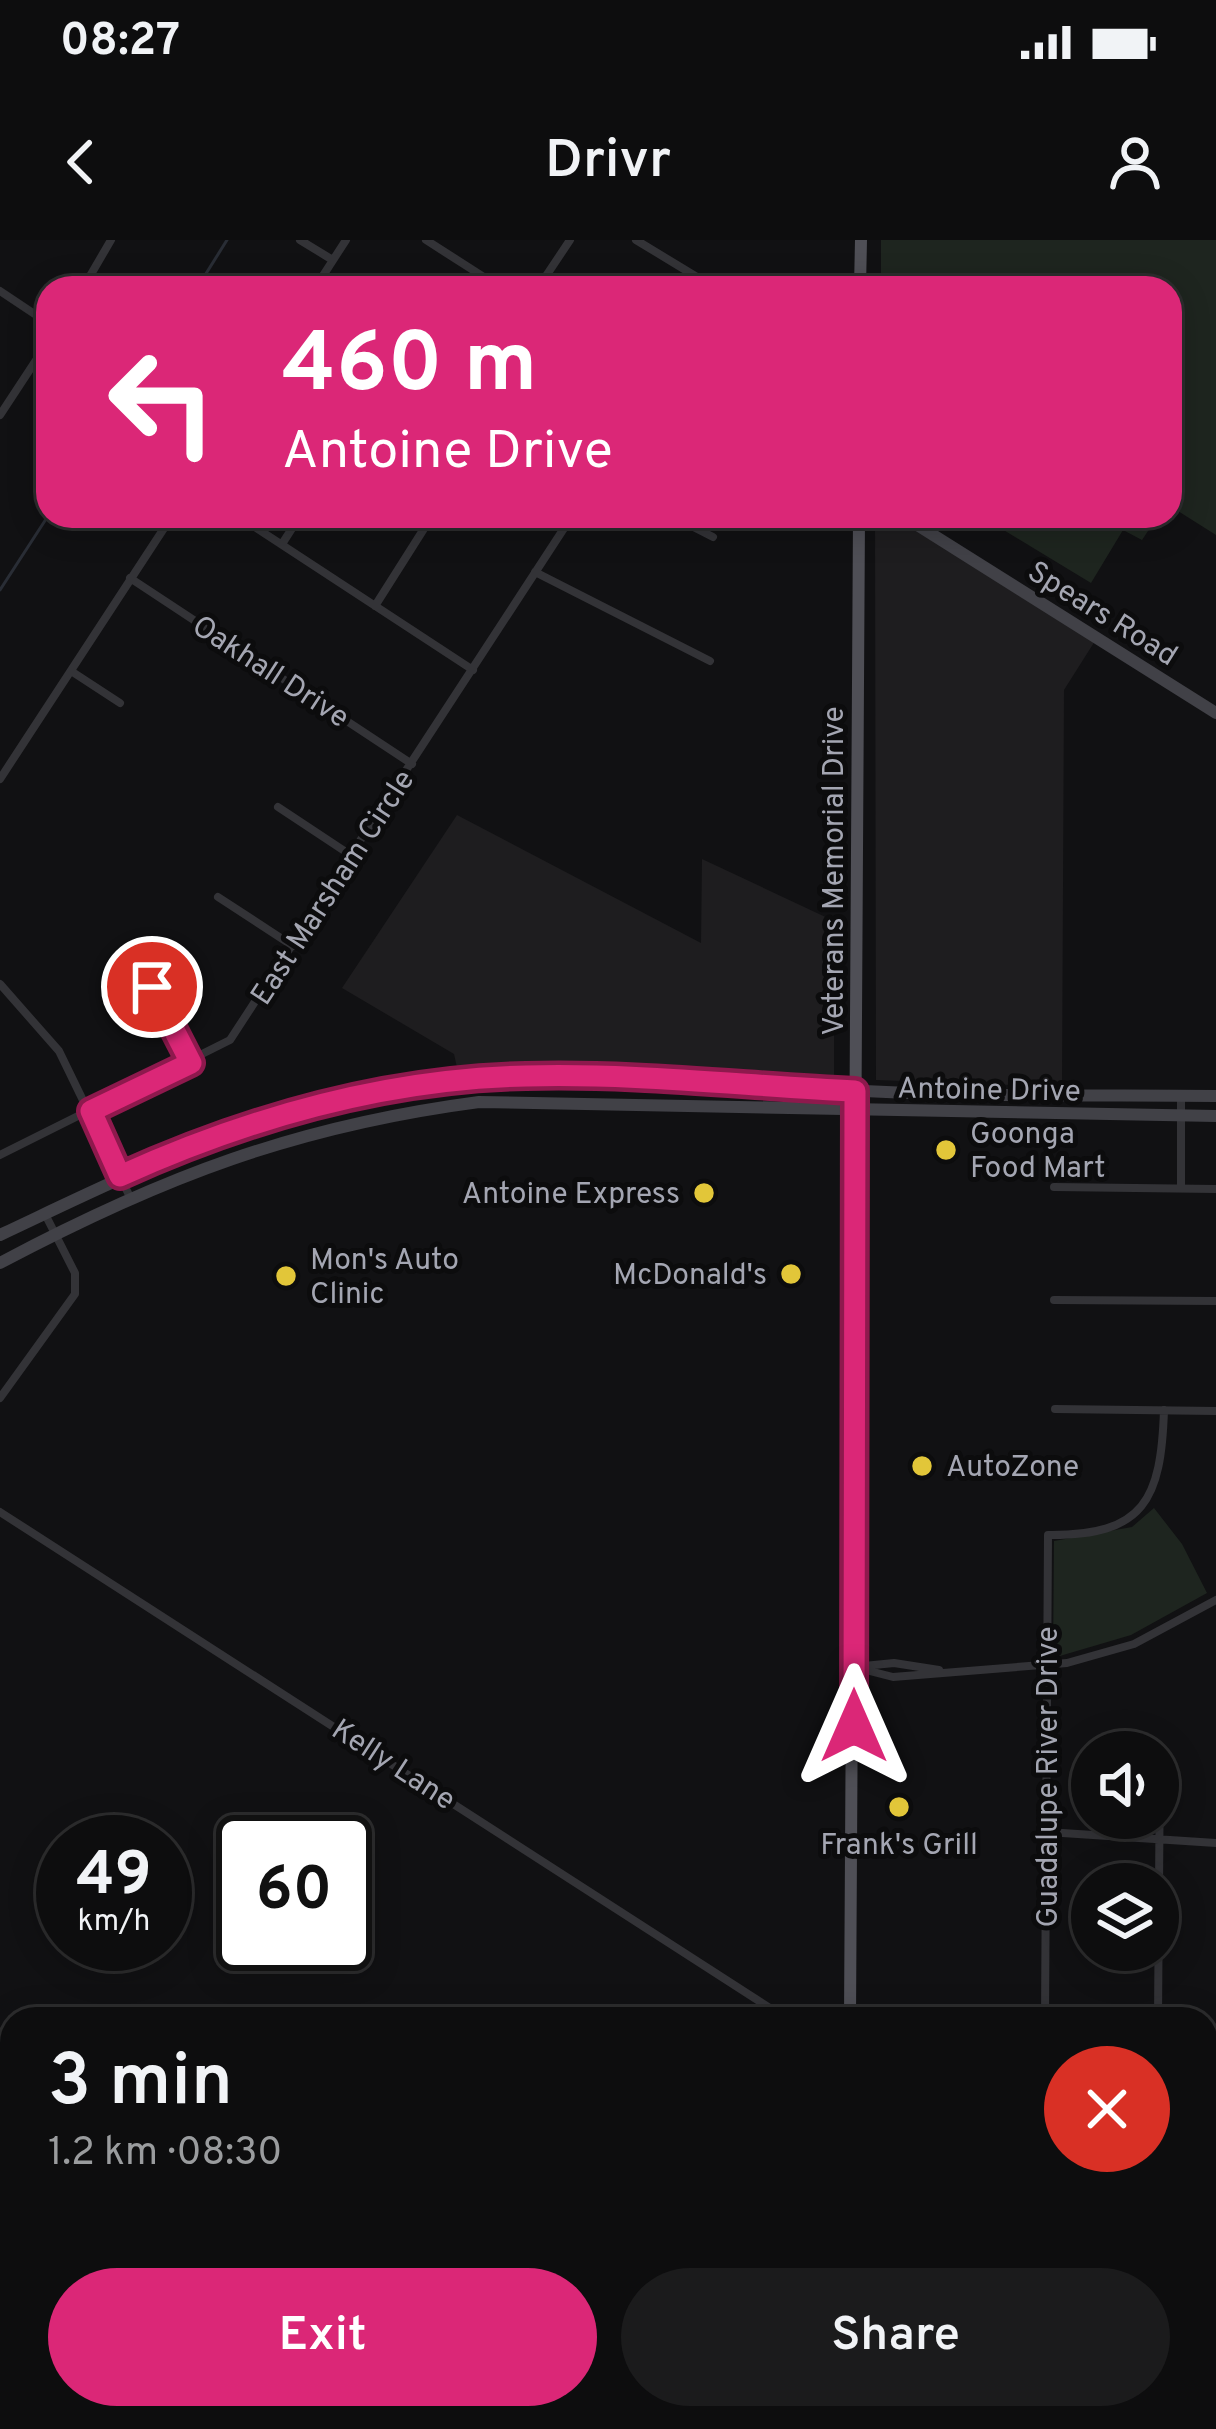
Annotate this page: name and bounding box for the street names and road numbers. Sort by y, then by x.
street label: Spears Road [1020,555,1183,676]
street label: Oakhall Drive [184,609,355,738]
street label: Veterans Memorial Drive [817,706,854,1036]
street label: East Marsham Circle [244,764,424,1013]
street label: Antoine Drive [897,1071,1081,1112]
street label: Guadalupe River Drive [1031,1626,1068,1928]
street label: Kelly Lane [324,1712,462,1820]

